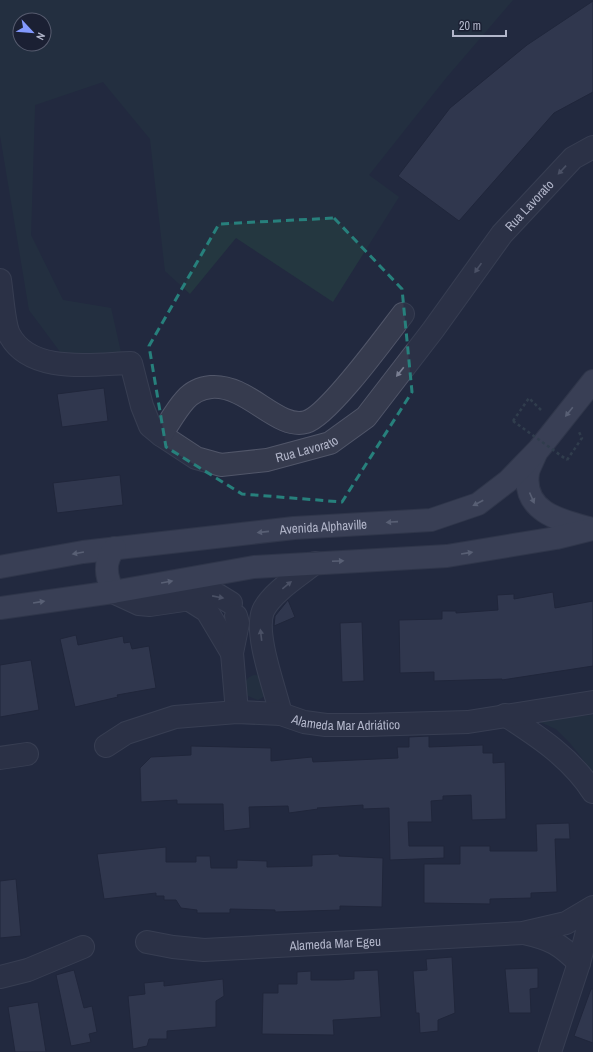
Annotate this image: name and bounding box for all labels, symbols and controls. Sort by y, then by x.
north arrow [12,12,52,52]
scale bar [453,12,506,38]
text: 20 m [459,18,481,34]
text: N [33,30,49,42]
one-way arrow [557,165,567,175]
street label: Rua Lavorato [501,176,557,235]
one-way arrow [474,263,482,273]
one-way arrow [395,367,404,378]
one-way arrow [564,406,573,417]
street label: Rua Lavorato [274,432,342,466]
one-way arrow [529,493,535,504]
one-way arrow [472,500,484,506]
street label: Avenida Alphaville [278,516,368,539]
one-way arrow [385,519,398,525]
one-way arrow [257,528,269,535]
one-way arrow [461,549,473,555]
one-way arrow [72,550,84,556]
one-way arrow [332,558,344,565]
one-way arrow [161,579,173,585]
one-way arrow [282,580,293,589]
one-way arrow [212,594,224,600]
one-way arrow [32,599,45,605]
one-way arrow [258,629,264,641]
street label: Alameda Mar Adriático [288,710,400,734]
street label: Alameda Mar Egeu [288,933,381,954]

